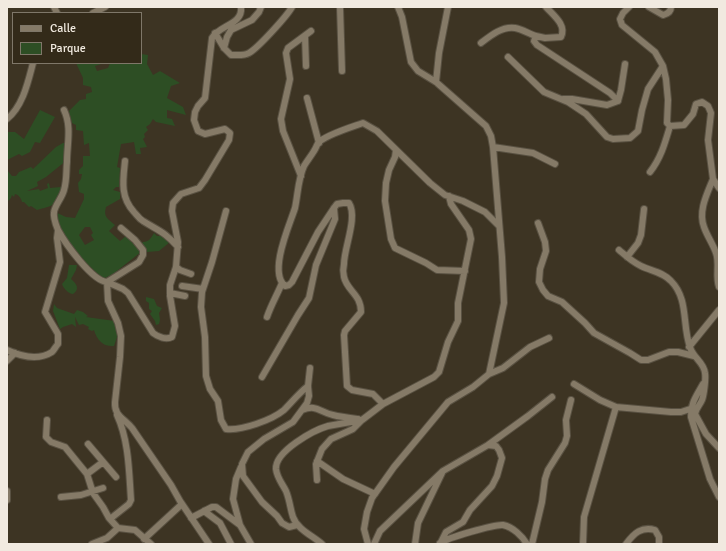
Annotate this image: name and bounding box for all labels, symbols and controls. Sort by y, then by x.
legend [12,12,142,64]
text: Calle [50,21,76,36]
text: Parque [50,41,86,56]

